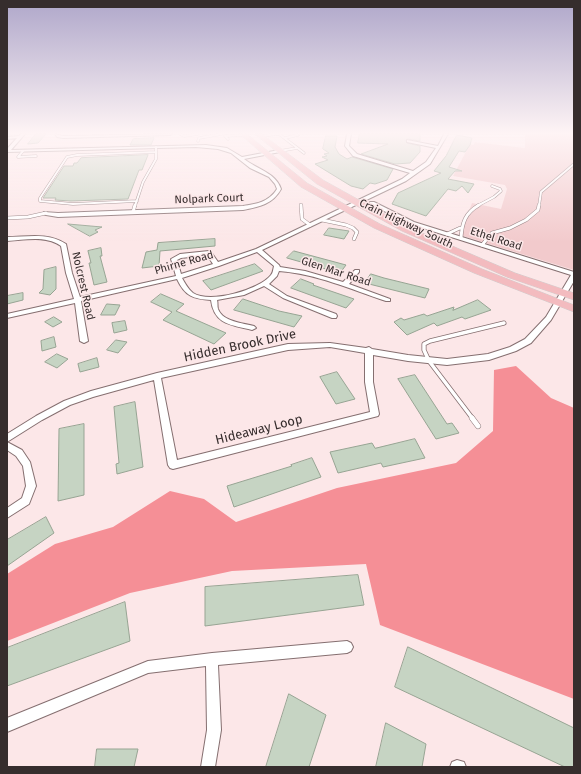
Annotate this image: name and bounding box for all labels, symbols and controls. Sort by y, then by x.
street label: Nolpark Court [174,191,244,207]
street label: Crain Highway South [357,196,455,252]
street label: Ethel Road [468,224,524,254]
street label: Phirne Road [153,248,215,278]
street label: Nolcrest Road [69,251,97,321]
street label: Glen Mar Road [299,255,373,289]
street label: Hidden Brook Drive [182,326,298,366]
street label: Hideaway Loop [214,412,304,448]

